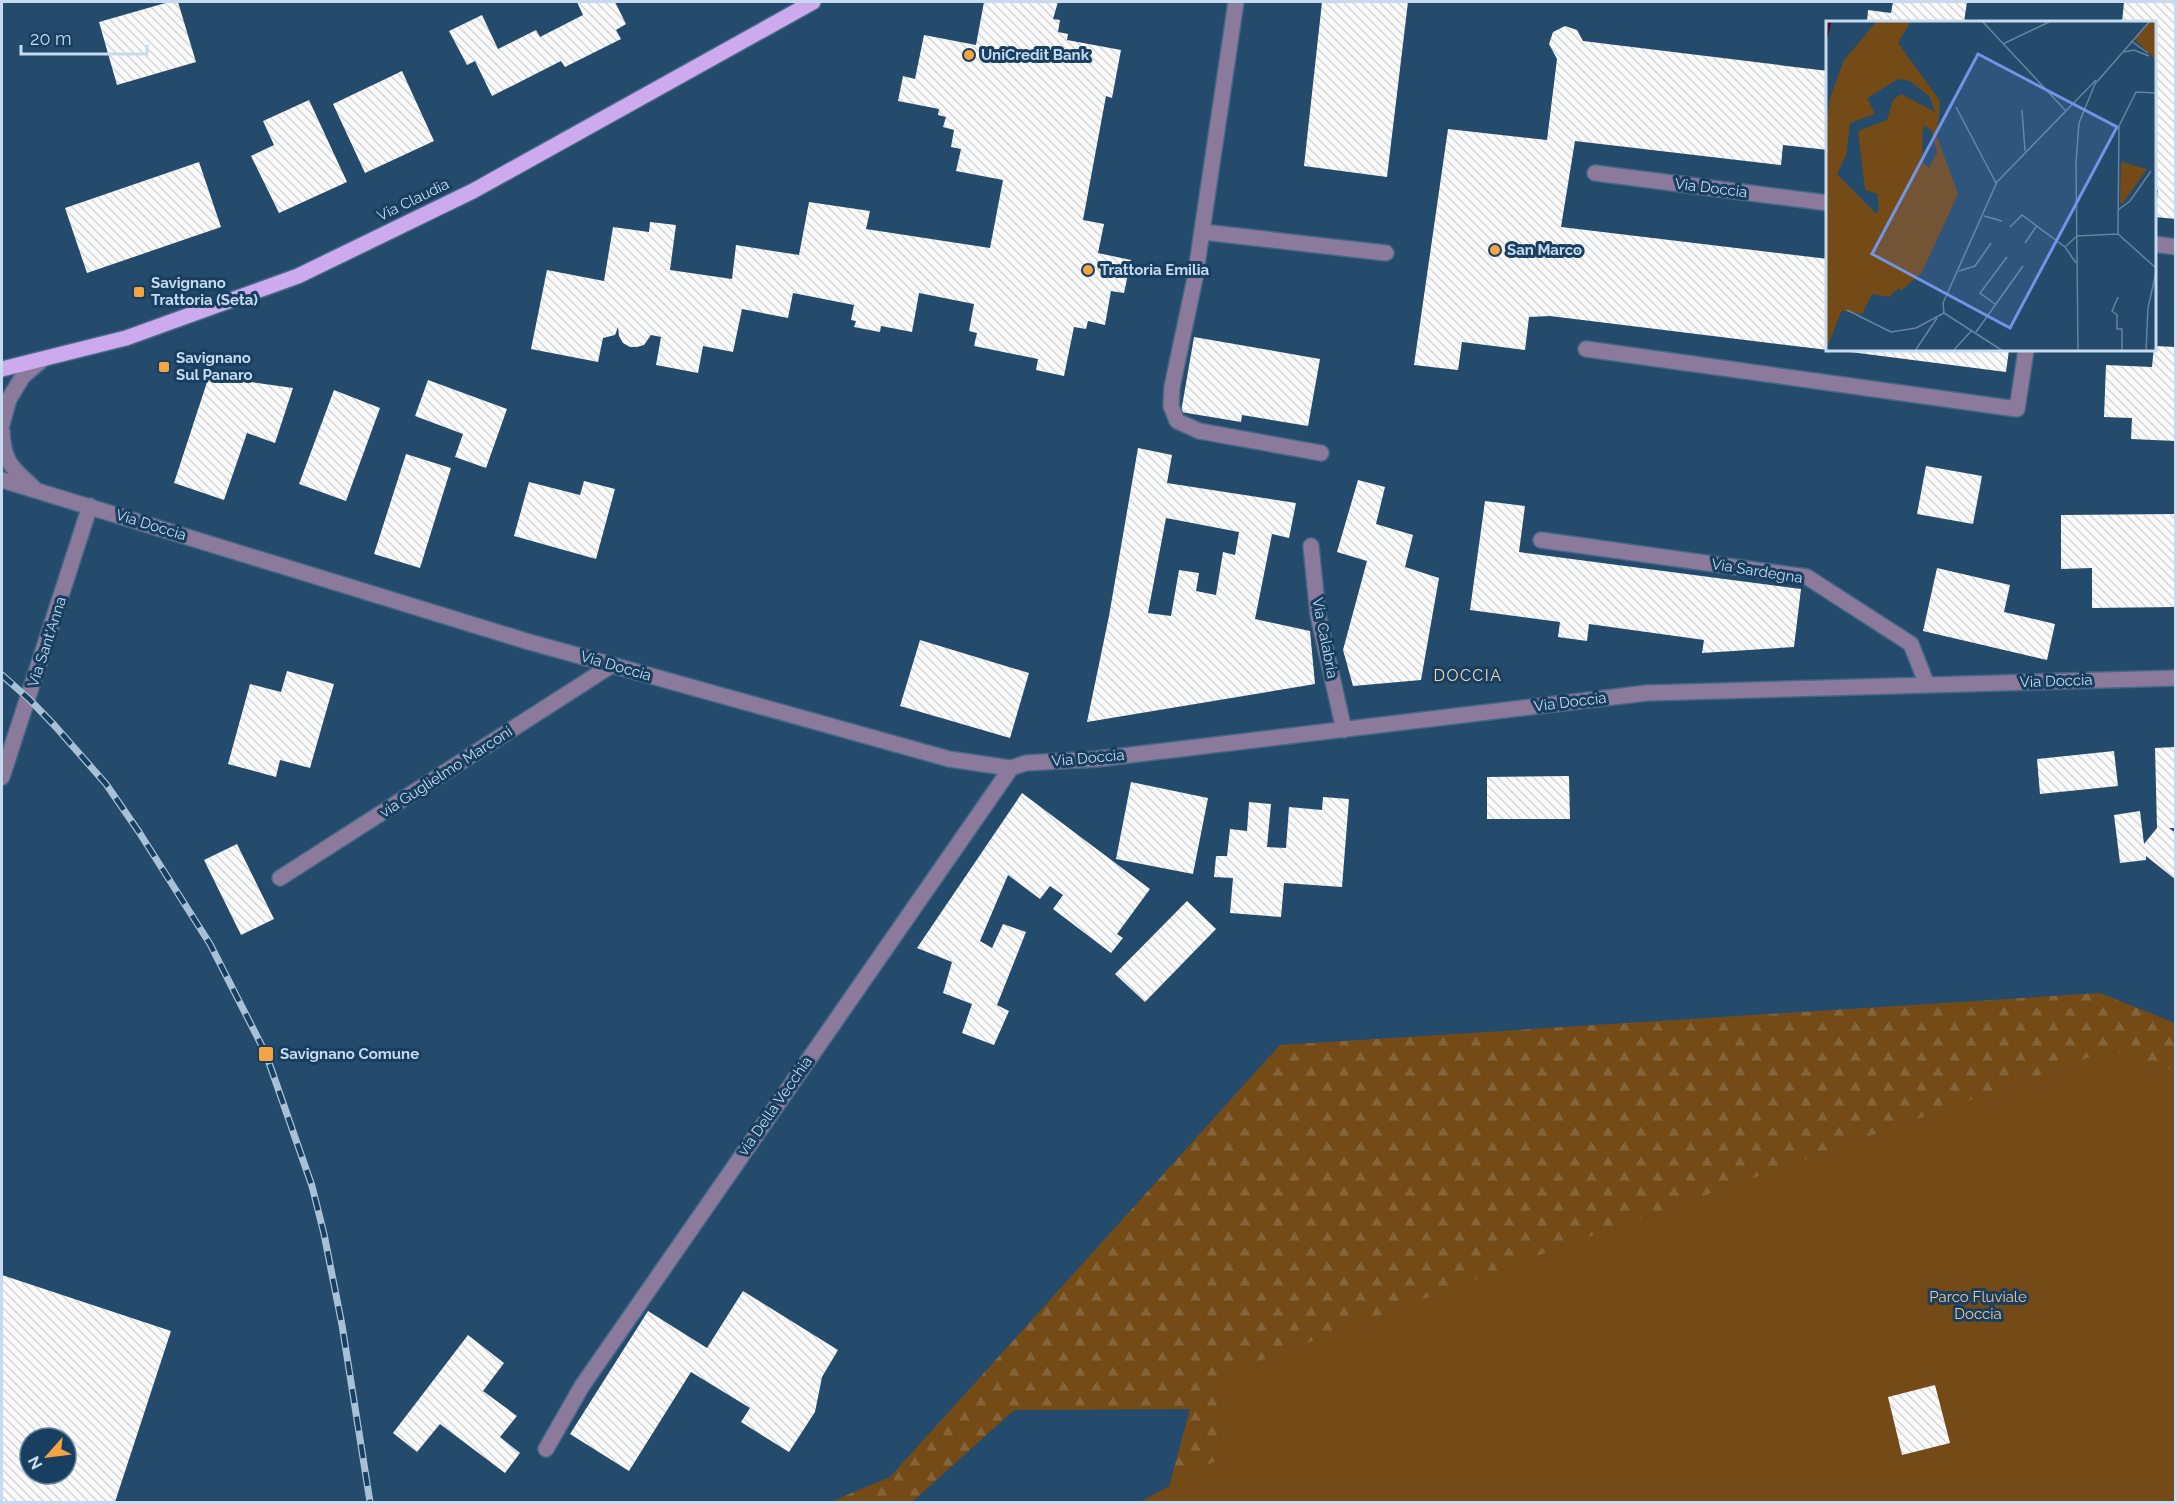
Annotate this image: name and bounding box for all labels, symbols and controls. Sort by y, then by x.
scale bar [21,18,147,56]
inset map [1826,21,2156,351]
text: 20 m [30,28,72,49]
place label: UniCredit Bank [981,46,1090,64]
marker: UniCredit Bank [962,48,976,62]
street label: Via Claudia [374,175,452,225]
street label: Via Doccia [1674,175,1748,201]
place label: San Marco [1507,241,1582,259]
marker: San Marco [1488,243,1502,257]
place label: Trattoria Emilia [1100,261,1210,279]
marker: Trattoria Emilia [1081,263,1095,277]
place label: Savignano Trattoria (Seta) [151,274,258,309]
marker: Savignano Trattoria (Seta) [132,285,146,299]
place label: Savignano Sul Panaro [176,349,253,384]
marker: Savignano Sul Panaro [157,360,171,374]
street label: Via Doccia [113,506,189,544]
street label: Via Sardegna [1710,555,1804,587]
street label: Via Sant'Anna [24,594,70,690]
street label: Via Calabria [1308,596,1342,680]
street label: Via Doccia [578,647,654,685]
district label: DOCCIA [1433,666,1503,685]
street label: Via Doccia [2019,671,2093,691]
street label: Via Doccia [1533,689,1607,715]
street label: via Guglielmo Marconi [376,722,516,822]
street label: Via Doccia [1051,746,1125,770]
marker: Savignano Comune [257,1045,275,1063]
place label: Savignano Comune [280,1045,419,1063]
street label: via Della Vecchia [734,1053,816,1159]
park label: Parco Fluviale Doccia [1929,1288,2027,1323]
north arrow [18,1426,78,1486]
text: N [24,1453,46,1473]

